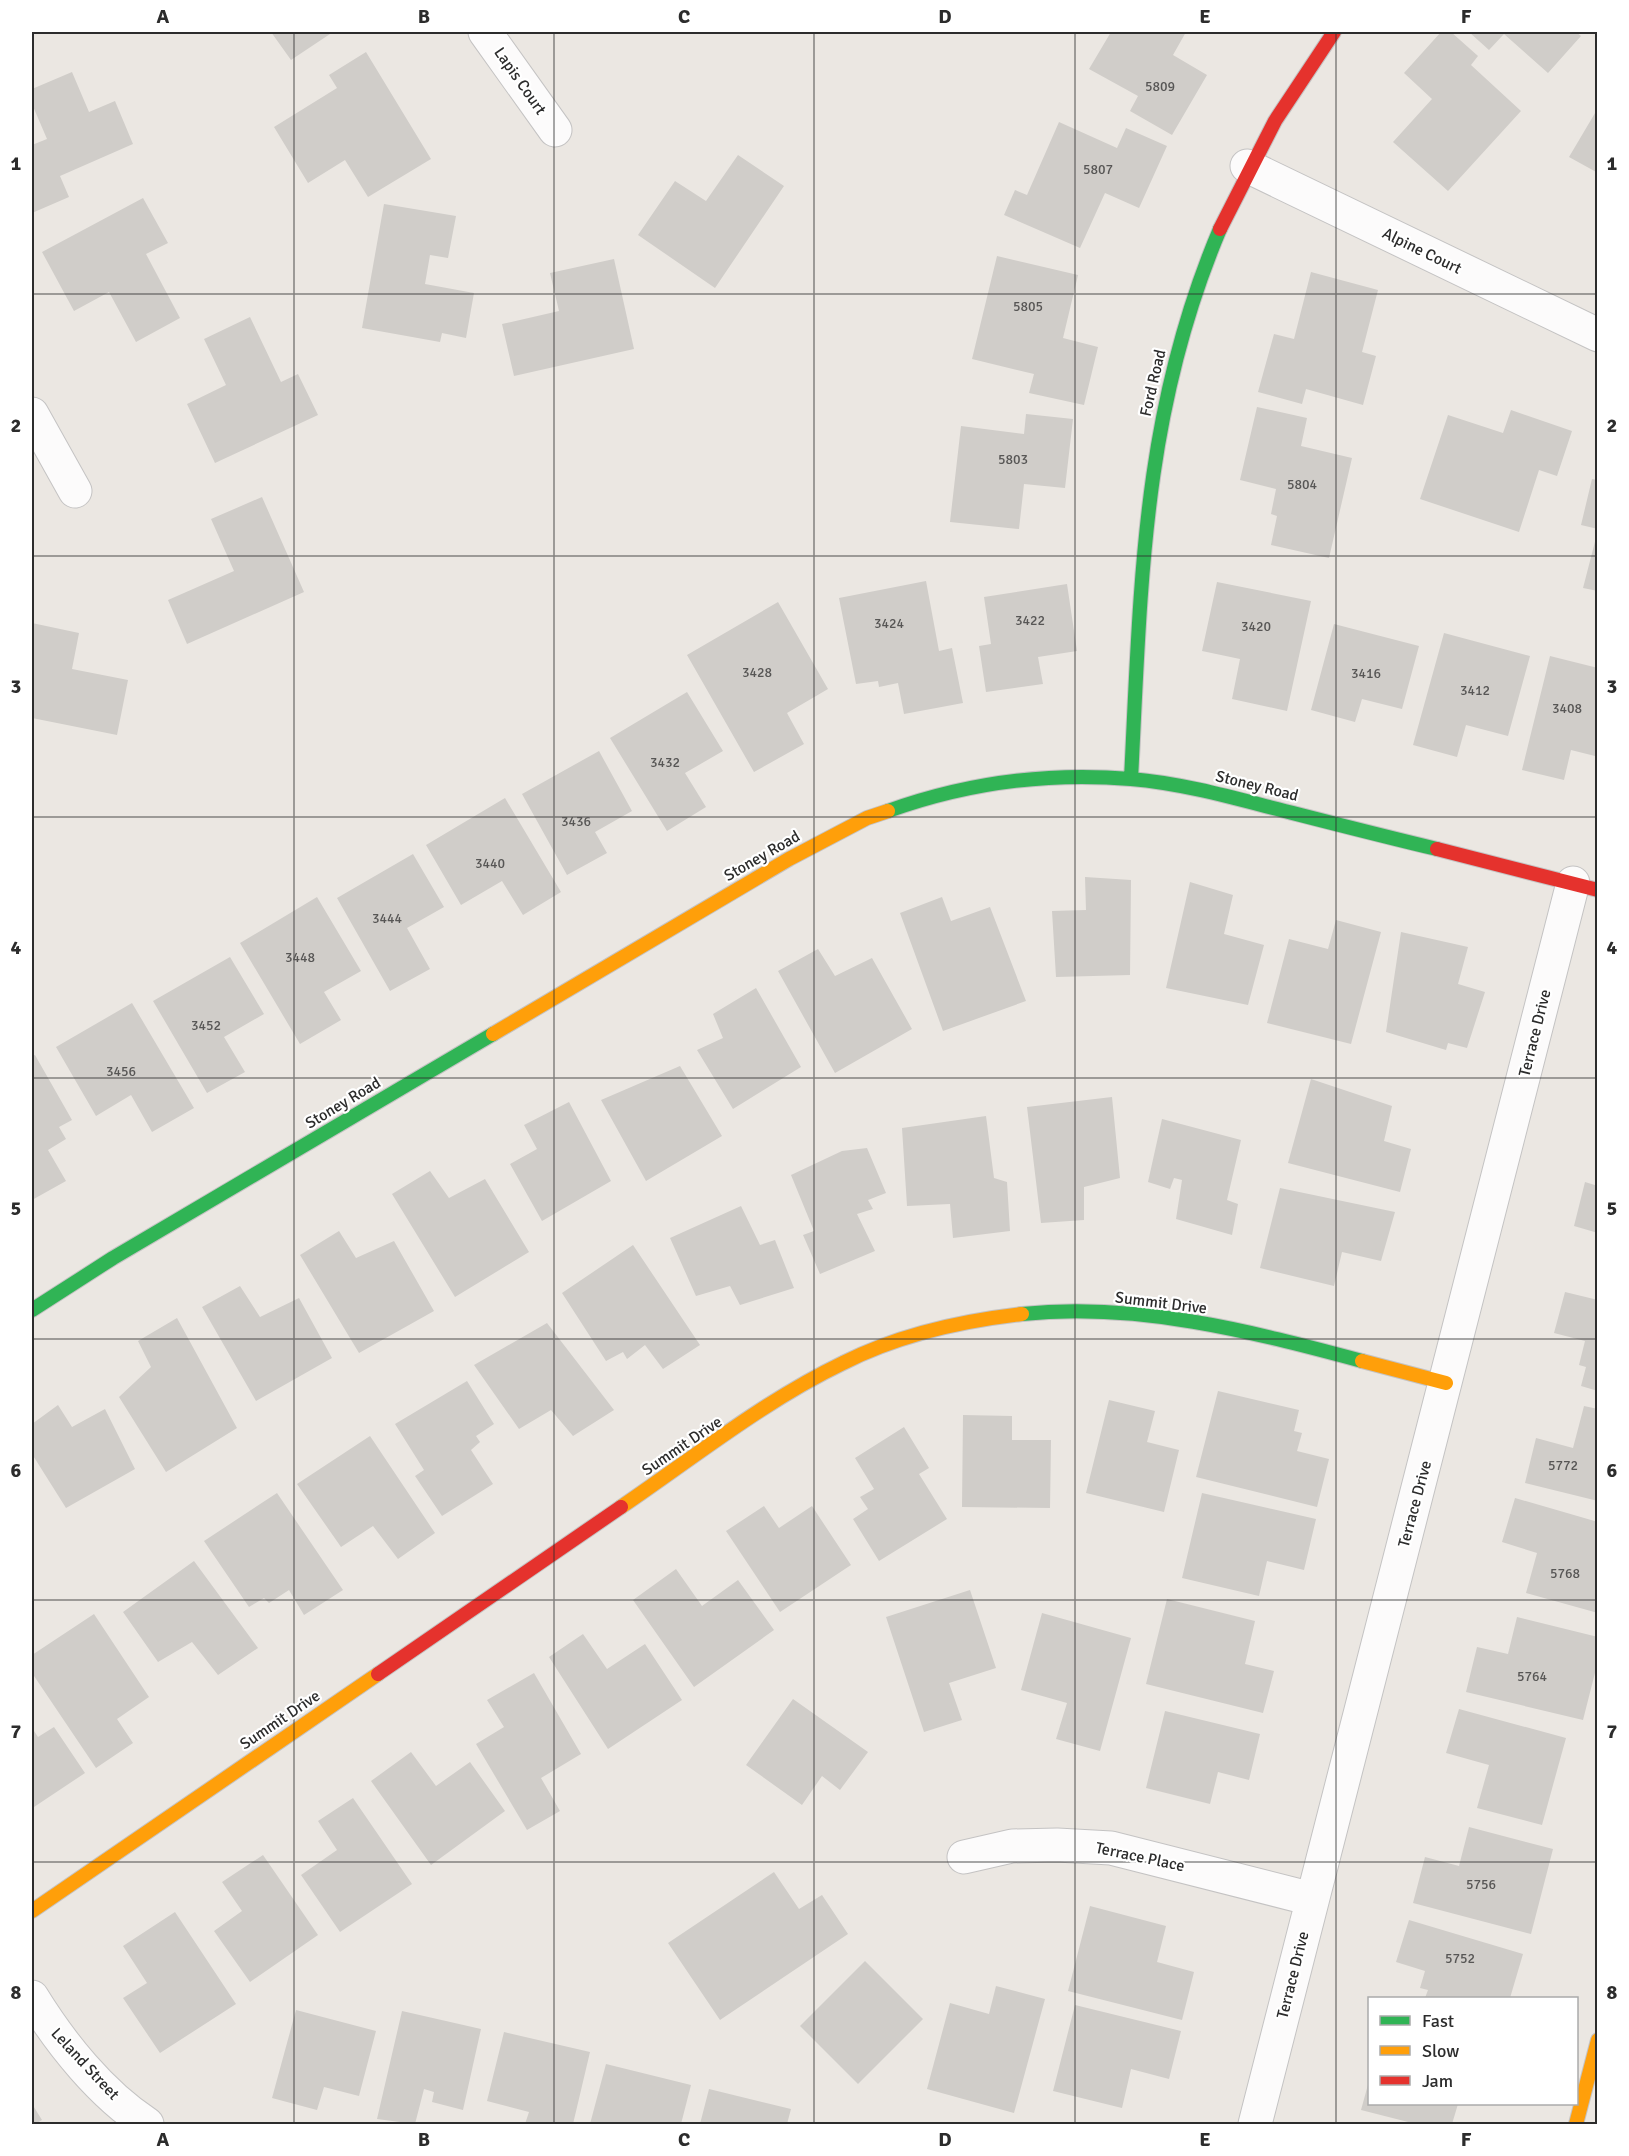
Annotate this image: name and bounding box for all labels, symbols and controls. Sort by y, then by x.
text: A [157,4,170,29]
text: B [418,4,430,29]
text: C [678,4,690,29]
text: D [938,4,952,29]
text: E [1199,4,1211,29]
text: F [1461,4,1472,29]
street label: Lapis Court [489,43,551,119]
house number: 5809 [1145,78,1175,95]
text: 1 [11,151,22,176]
text: 1 [1607,151,1618,176]
house number: 5807 [1083,161,1113,178]
street label: Alpine Court [1379,223,1465,279]
house number: 5805 [1013,298,1043,315]
street label: Ford Road [1136,348,1170,418]
text: 2 [11,413,21,438]
text: 2 [1607,413,1617,438]
house number: 5803 [998,451,1028,468]
house number: 5804 [1287,476,1318,493]
house number: 3422 [1015,612,1045,629]
house number: 3424 [874,615,905,632]
house number: 3420 [1241,618,1271,635]
house number: 3428 [742,664,772,681]
house number: 3416 [1351,665,1381,682]
text: 3 [11,674,21,699]
text: 3 [1607,674,1617,699]
house number: 3412 [1460,682,1490,699]
house number: 3408 [1552,700,1582,717]
house number: 3432 [650,754,680,771]
street label: Stoney Road [1214,766,1300,806]
house number: 3436 [561,813,591,830]
street label: Stoney Road [720,826,804,886]
house number: 3440 [475,855,505,872]
house number: 3444 [372,910,403,927]
text: 4 [11,935,22,960]
text: 4 [1607,935,1618,960]
house number: 3448 [285,949,315,966]
street label: Terrace Drive [1515,987,1555,1079]
house number: 3452 [191,1017,221,1034]
house number: 3456 [106,1063,136,1080]
street label: Stoney Road [302,1073,384,1133]
text: 5 [11,1196,21,1221]
text: 5 [1607,1196,1617,1221]
street label: Summit Drive [1114,1287,1208,1319]
street label: Summit Drive [638,1412,726,1480]
house number: 5772 [1548,1457,1578,1474]
text: 6 [11,1458,22,1483]
street label: Terrace Drive [1394,1458,1436,1550]
text: 6 [1607,1458,1618,1483]
house number: 5768 [1550,1565,1580,1582]
house number: 5764 [1517,1668,1548,1685]
street label: Summit Drive [236,1686,324,1754]
text: 7 [11,1719,22,1744]
text: 7 [1607,1719,1618,1744]
street label: Terrace Place [1094,1838,1186,1876]
house number: 5756 [1466,1876,1496,1893]
street label: Terrace Drive [1273,1929,1313,2021]
house number: 5752 [1445,1950,1475,1967]
text: 8 [11,1980,22,2005]
text: 8 [1607,1980,1618,2005]
legend [1368,1997,1578,2105]
text: Fast [1422,2010,1454,2032]
street label: Leland Street [47,2024,124,2104]
text: Slow [1422,2040,1459,2062]
text: Jam [1422,2070,1453,2092]
text: A [157,2127,170,2152]
text: B [418,2127,430,2152]
text: C [678,2127,690,2152]
text: D [938,2127,952,2152]
text: E [1199,2127,1211,2152]
text: F [1461,2127,1472,2152]

